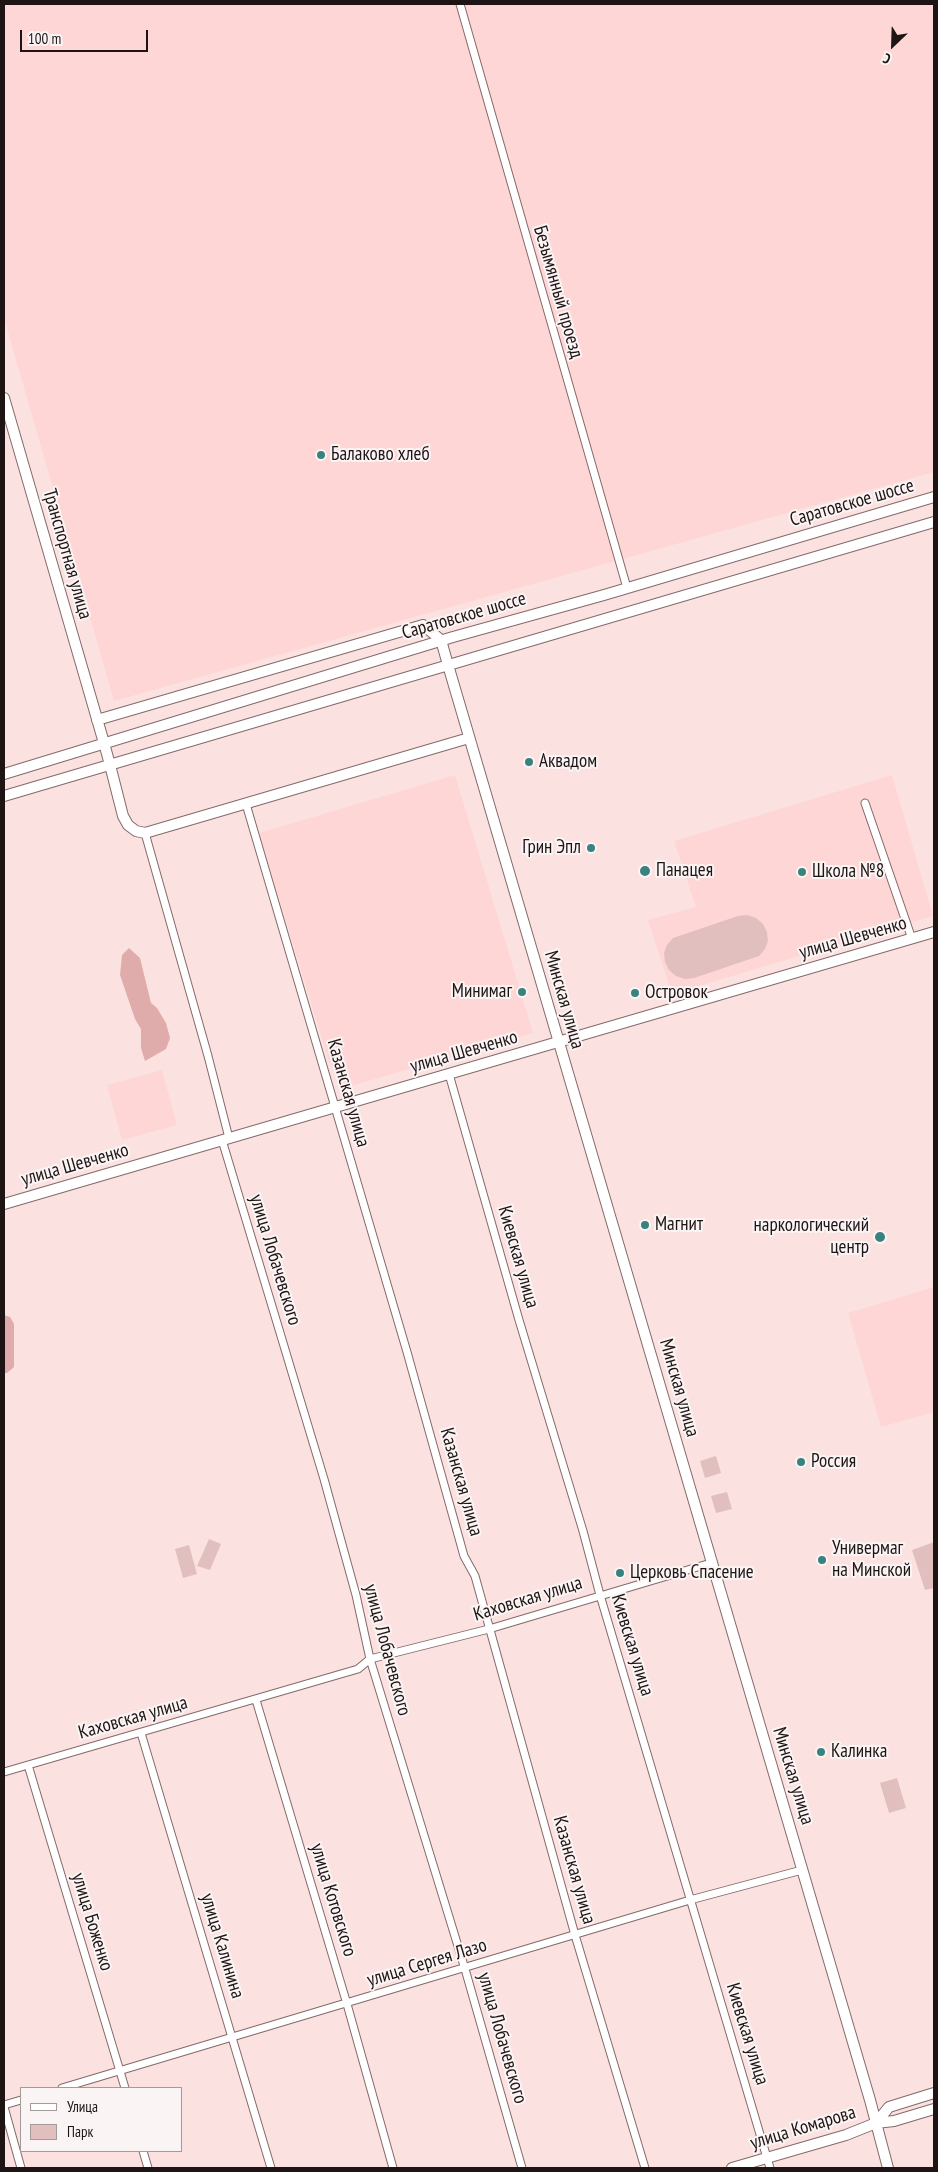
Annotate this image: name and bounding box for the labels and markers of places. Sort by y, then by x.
place label: Балаково хлеб [331,444,430,466]
marker: Балаково хлеб [315,449,327,461]
place label: Аквадом [539,751,597,773]
marker: Аквадом [523,756,535,768]
place label: Грин Эпл [522,837,581,859]
marker: Грин Эпл [585,842,597,854]
place label: Панацея [656,860,713,882]
place label: Школа №8 [812,861,884,883]
marker: Панацея [638,864,652,878]
marker: Школа №8 [796,866,808,878]
place label: Минимаг [452,981,512,1003]
place label: Островок [645,982,708,1004]
marker: Минимаг [516,986,528,998]
marker: Островок [629,987,641,999]
place label: Магнит [655,1214,703,1236]
place label: наркологический центр [754,1215,869,1259]
marker: Магнит [639,1219,651,1231]
marker: наркологический центр [873,1230,887,1244]
place label: Россия [811,1451,856,1473]
marker: Россия [795,1456,807,1468]
place label: Универмаг на Минской [832,1538,911,1582]
marker: Универмаг на Минской [816,1554,828,1566]
place label: Церковь Спасение [630,1562,754,1584]
marker: Церковь Спасение [614,1567,626,1579]
place label: Калинка [831,1741,887,1763]
marker: Калинка [815,1746,827,1758]

